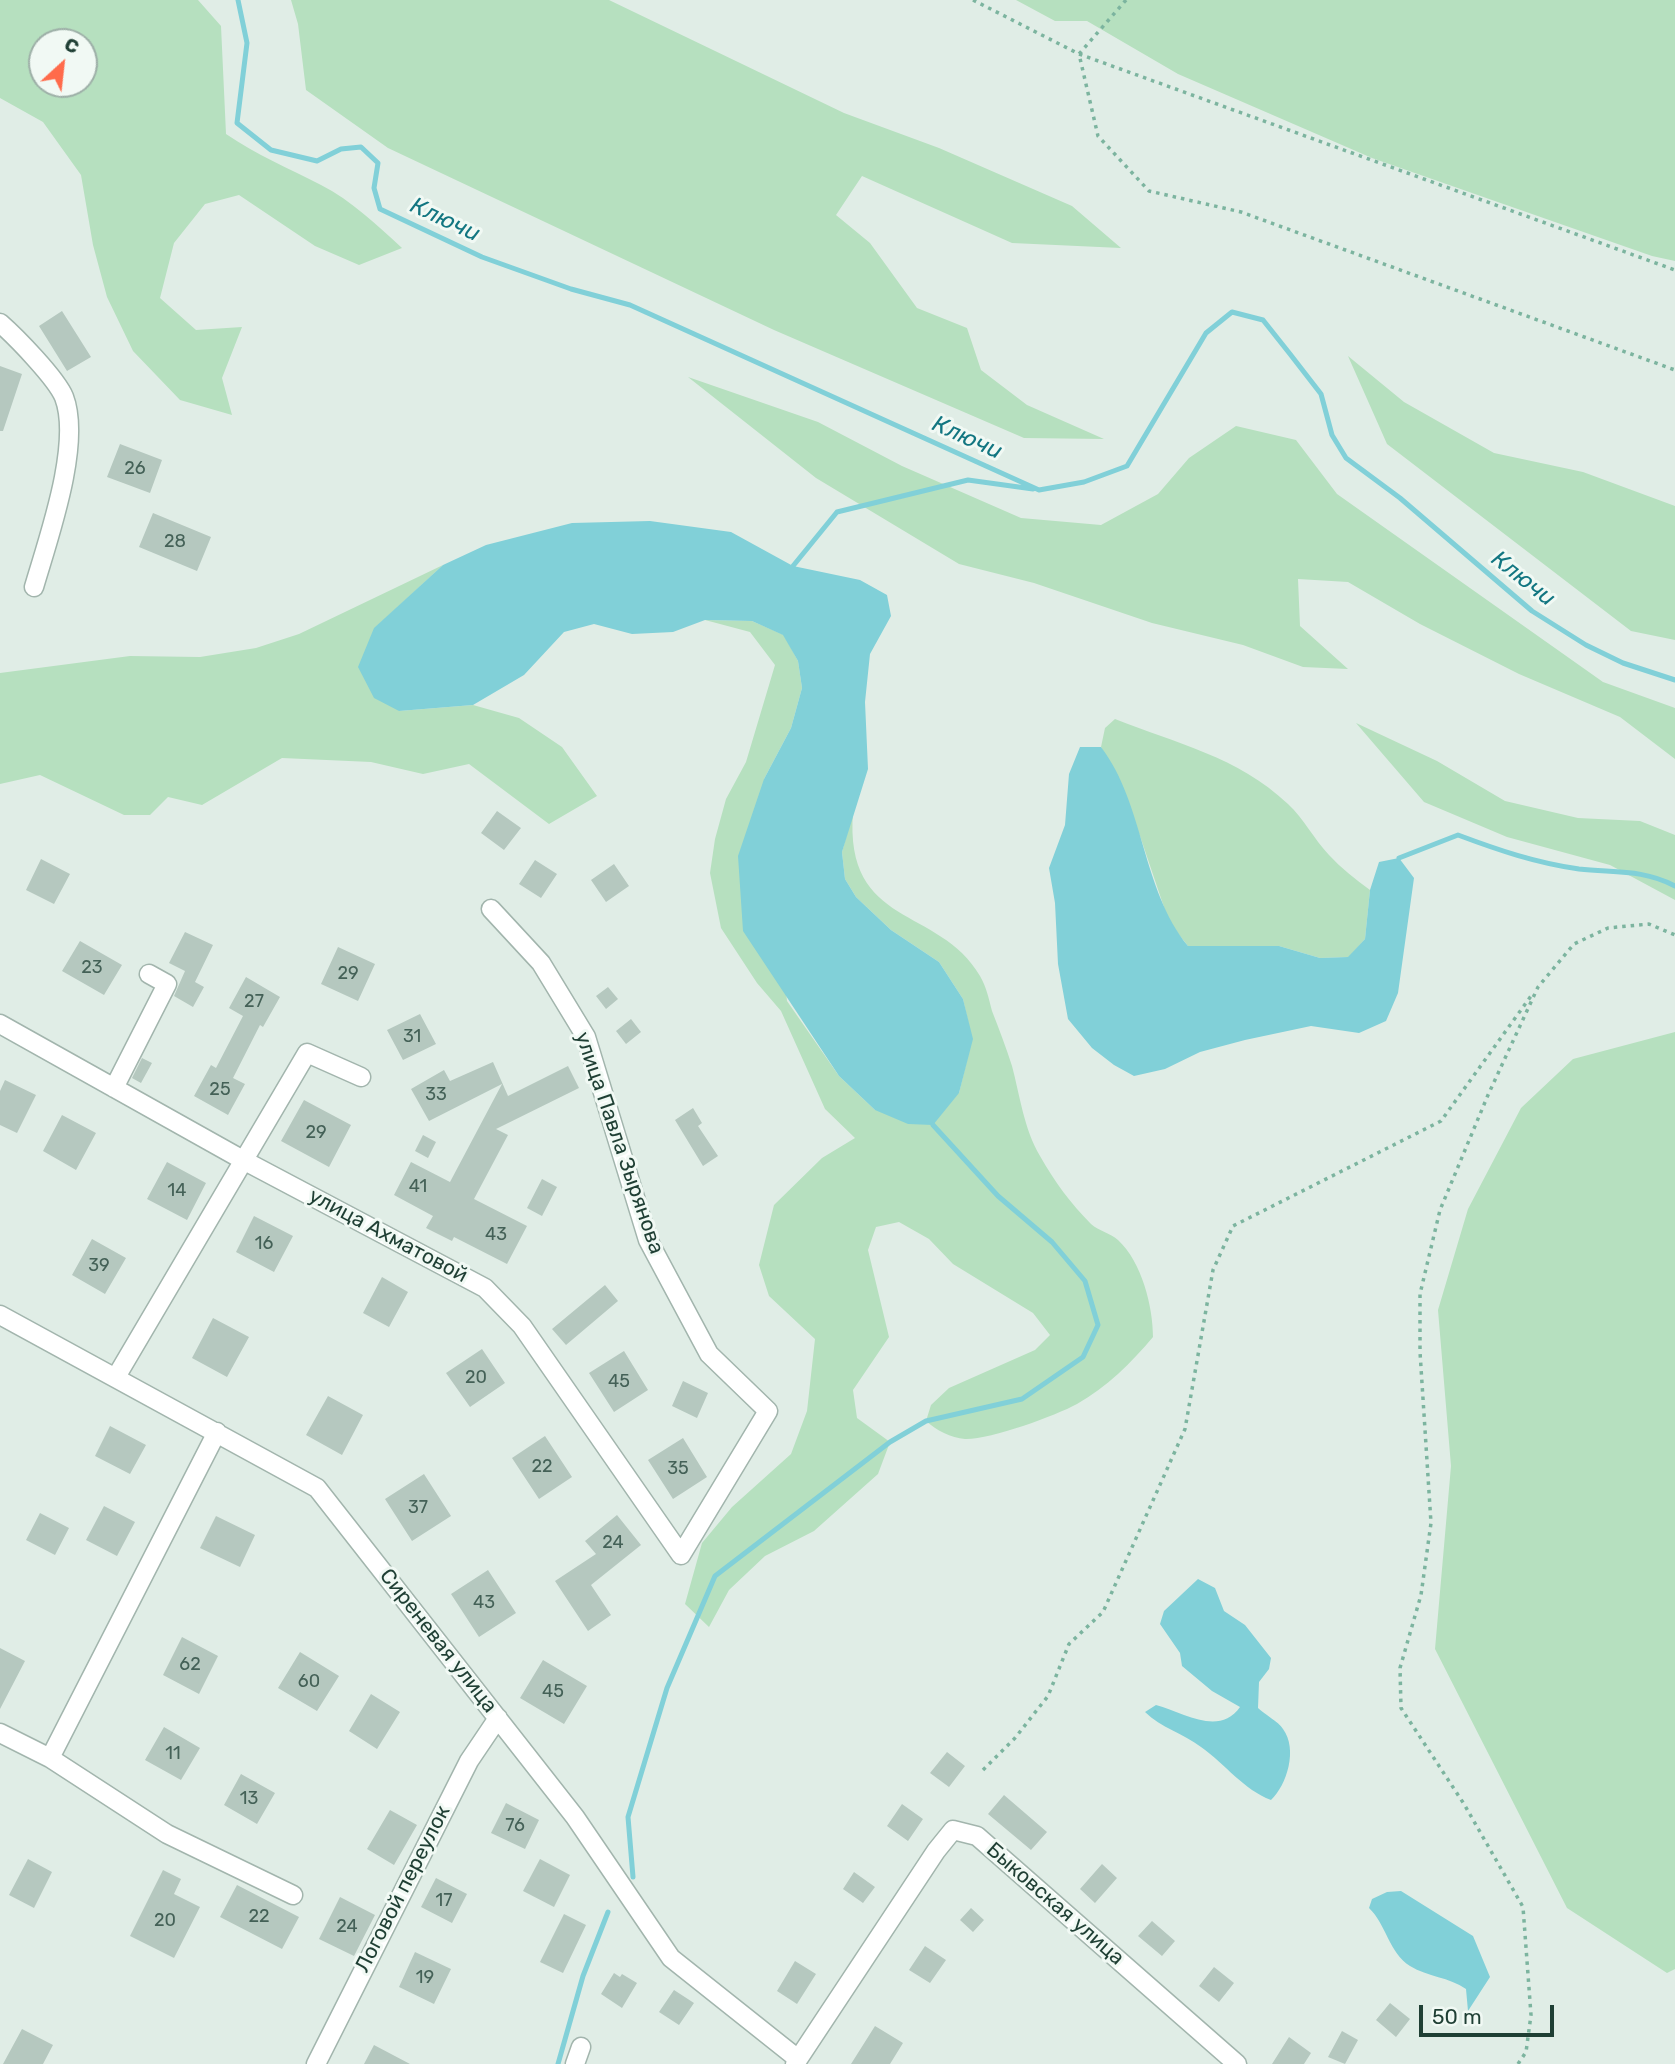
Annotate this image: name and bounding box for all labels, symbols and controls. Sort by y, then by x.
north arrow [28,28,98,98]
text: С [61,32,83,59]
water label: Ключи [406,192,484,248]
water label: Ключи [928,410,1006,466]
house number: 26 [124,458,146,480]
house number: 28 [164,531,186,553]
water label: Ключи [1486,545,1560,613]
house number: 23 [81,957,103,979]
house number: 29 [337,963,359,985]
house number: 27 [244,991,264,1013]
house number: 31 [403,1026,421,1048]
street label: улица Павла Зырянова [569,1029,669,1257]
house number: 25 [209,1079,231,1101]
house number: 33 [425,1084,447,1106]
house number: 29 [305,1122,327,1144]
house number: 41 [409,1176,427,1198]
house number: 14 [168,1180,186,1202]
street label: улица Ахматовой [304,1183,472,1289]
house number: 43 [485,1224,507,1246]
house number: 16 [255,1233,273,1255]
house number: 39 [88,1255,110,1277]
house number: 20 [465,1367,487,1389]
house number: 45 [608,1371,630,1393]
house number: 22 [531,1456,553,1478]
house number: 35 [667,1458,689,1480]
house number: 37 [408,1497,428,1519]
house number: 24 [602,1532,624,1554]
street label: Сиреневая улица [374,1564,502,1718]
house number: 43 [473,1592,495,1614]
house number: 62 [179,1654,201,1676]
house number: 60 [298,1671,320,1693]
house number: 45 [542,1681,564,1703]
house number: 11 [165,1743,181,1765]
house number: 13 [240,1788,258,1810]
street label: Логовой переулок [350,1801,456,1977]
house number: 76 [505,1815,525,1837]
street label: Быковская улица [981,1837,1129,1971]
house number: 17 [436,1890,452,1912]
house number: 22 [248,1906,270,1928]
house number: 20 [154,1910,176,1932]
house number: 24 [336,1916,358,1938]
house number: 19 [416,1967,434,1989]
scale bar [1423,1990,1558,2034]
text: 50 m [1432,2004,1482,2029]

